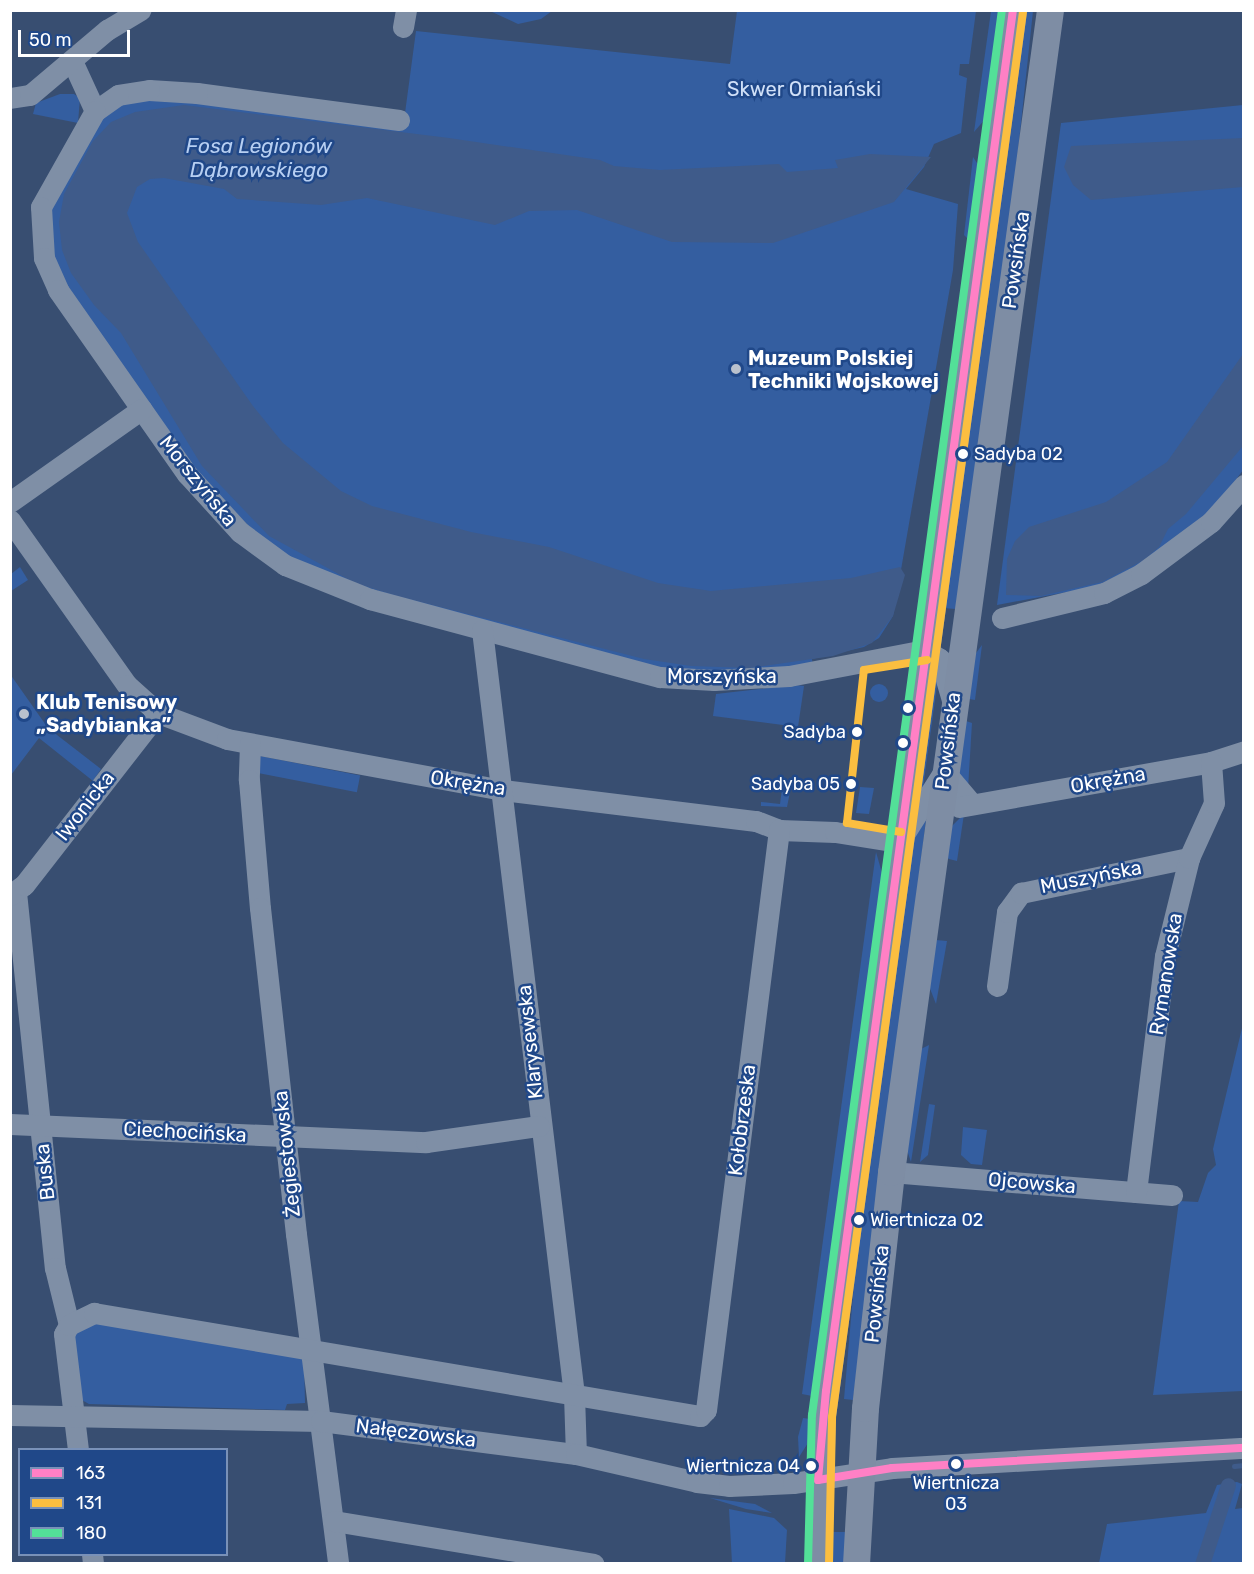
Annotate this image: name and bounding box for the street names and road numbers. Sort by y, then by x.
street label: Powsińska [997,210,1035,310]
street label: Morszyńska [154,431,242,531]
street label: Morszyńska [667,664,777,688]
street label: Powsińska [930,691,966,791]
street label: Okrężna [1069,762,1147,798]
street label: Okrężna [429,765,507,801]
street label: Iwonicka [50,766,120,846]
street label: Muszyńska [1038,855,1144,899]
street label: Rymanowska [1144,911,1188,1037]
street label: Klarysewska [512,984,548,1100]
street label: Kołobrzeska [723,1063,761,1177]
street label: Żegiestowska [268,1089,306,1219]
street label: Ciechocińska [123,1117,247,1147]
street label: Buska [30,1143,60,1201]
street label: Ojcowska [987,1167,1077,1199]
street label: Powsińska [860,1244,894,1344]
street label: Nałęczowska [354,1414,478,1452]

